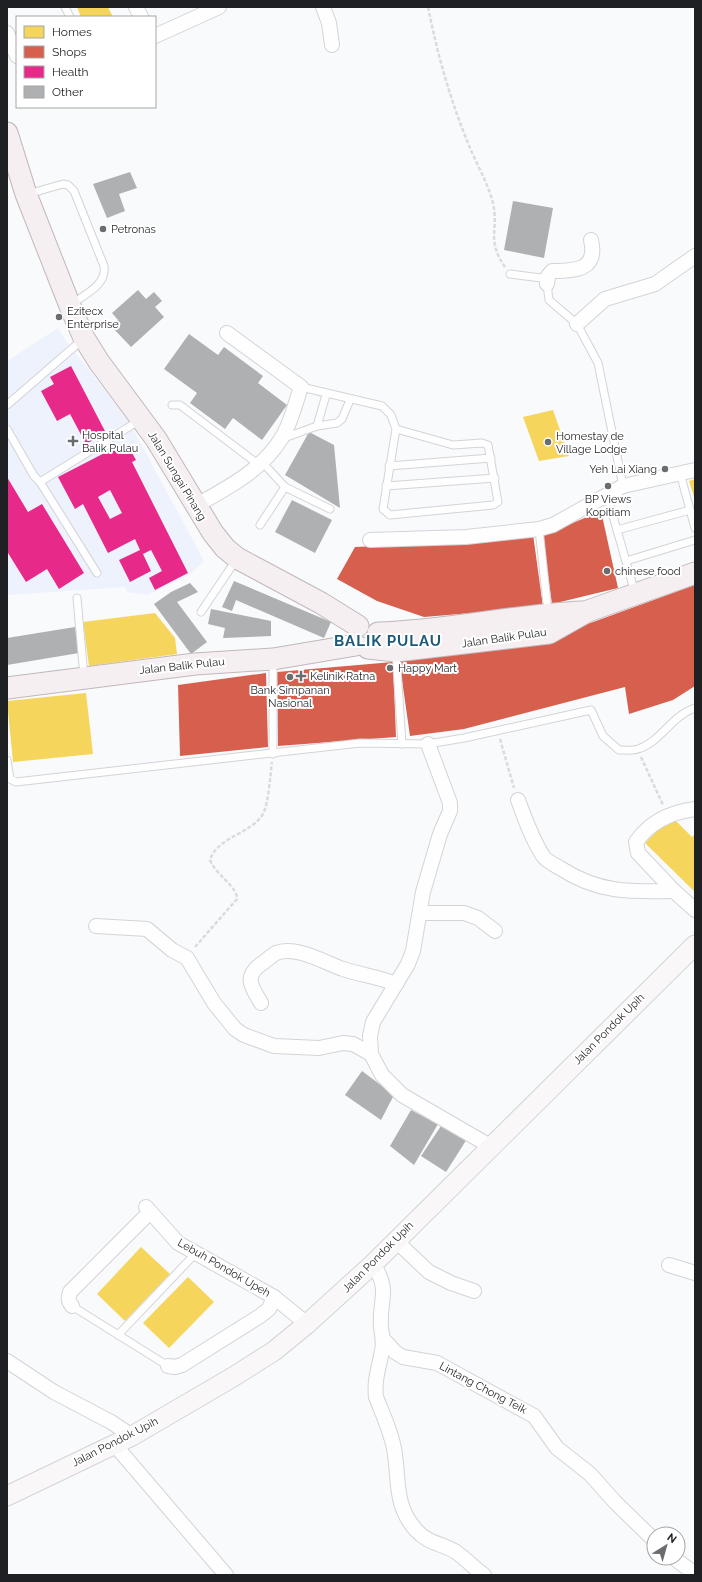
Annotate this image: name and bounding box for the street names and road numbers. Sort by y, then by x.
street label: Jalan Sungai Pinang [145,429,209,523]
street label: Jalan Balik Pulau [461,626,547,650]
street label: Jalan Balik Pulau [139,655,225,677]
street label: Jalan Pondok Upih [571,991,647,1067]
street label: Jalan Pondok Upih [340,1219,416,1295]
street label: Lebuh Pondok Upeh [175,1236,273,1300]
street label: Lintang Chong Teik [437,1359,529,1417]
street label: Jalan Pondok Upih [70,1415,160,1469]

